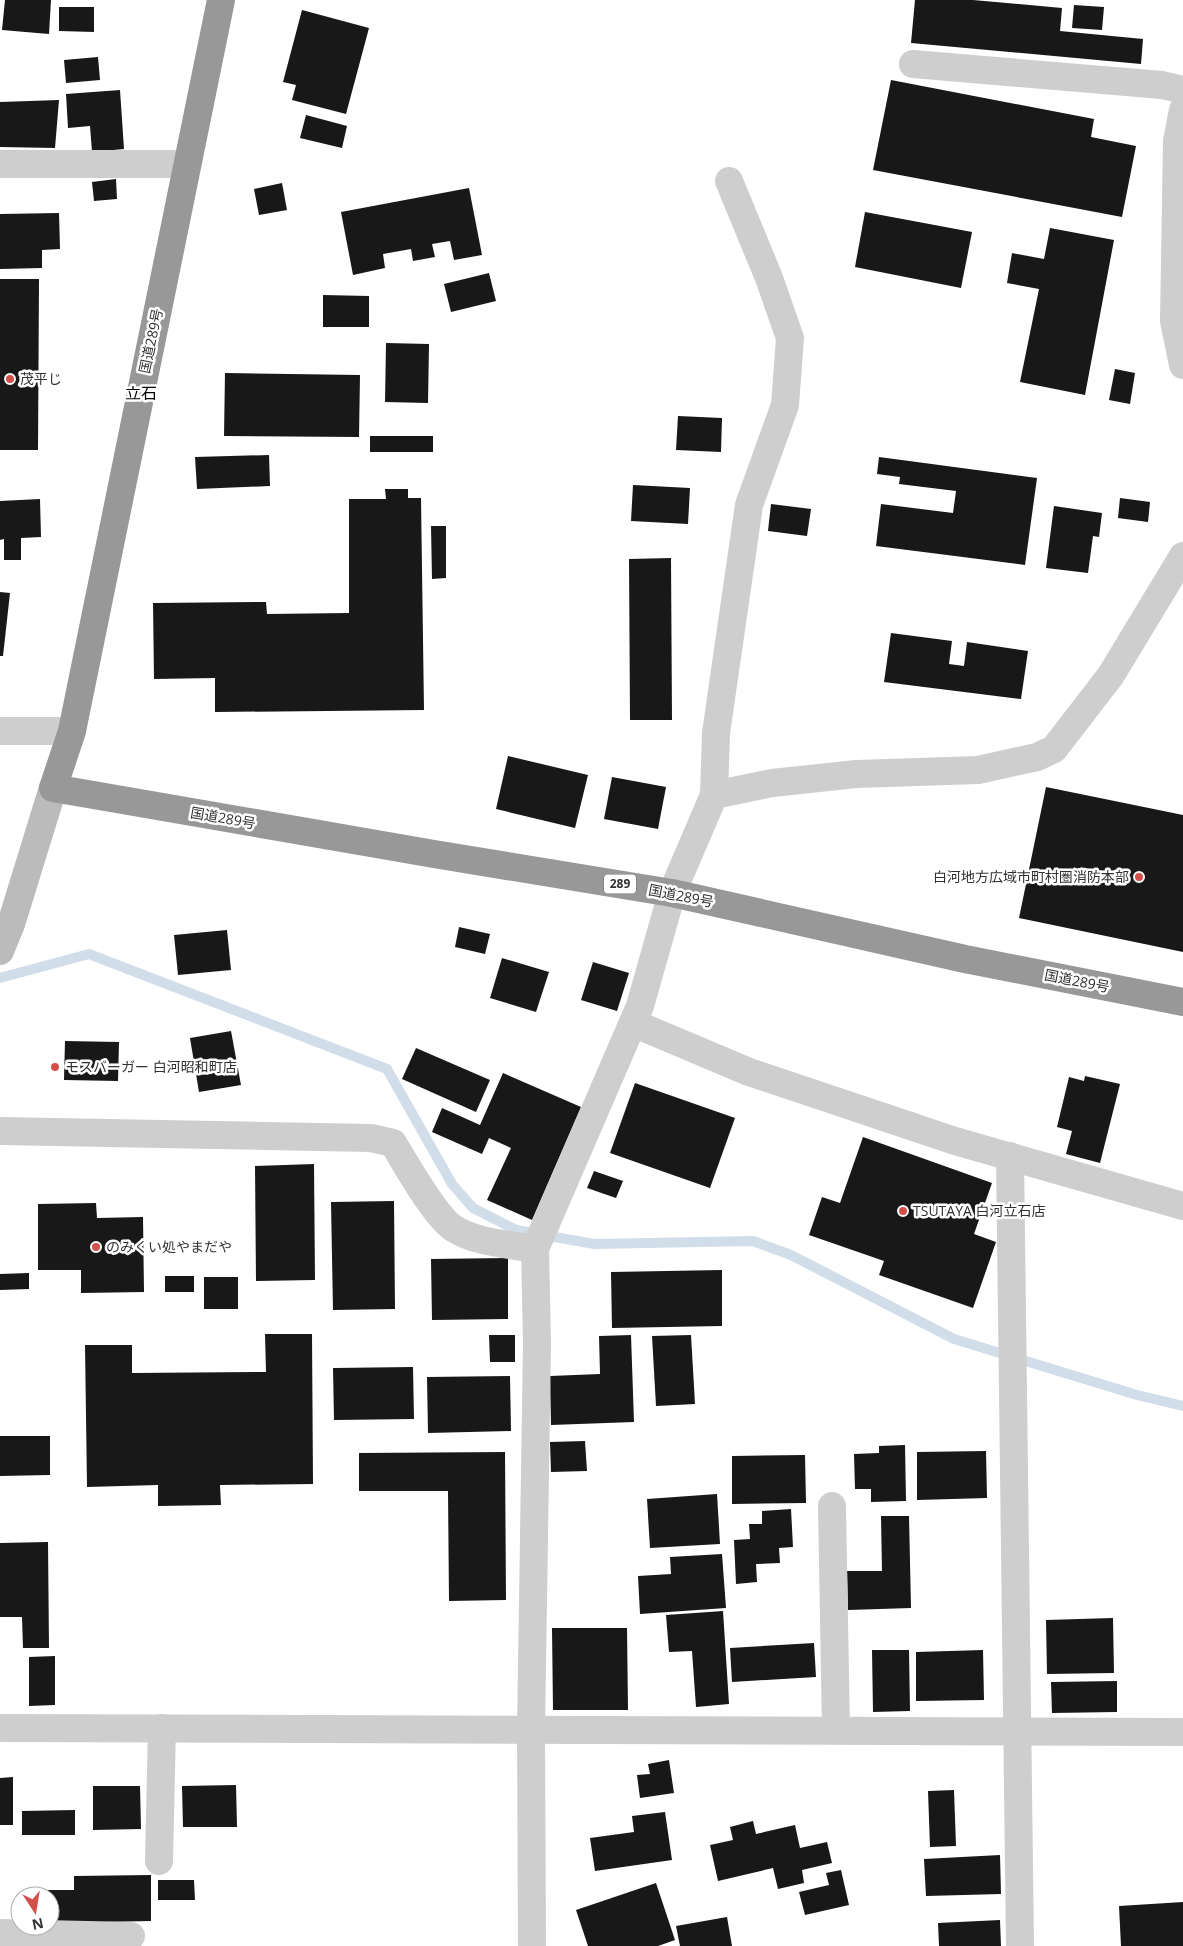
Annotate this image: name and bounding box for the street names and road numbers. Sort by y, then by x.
street label: 国道289号 [134,307,167,375]
street label: 国道289号 [189,802,257,833]
road number: 289 [604,874,636,894]
street label: 国道289号 [647,880,715,911]
street label: 国道289号 [1043,965,1111,996]

